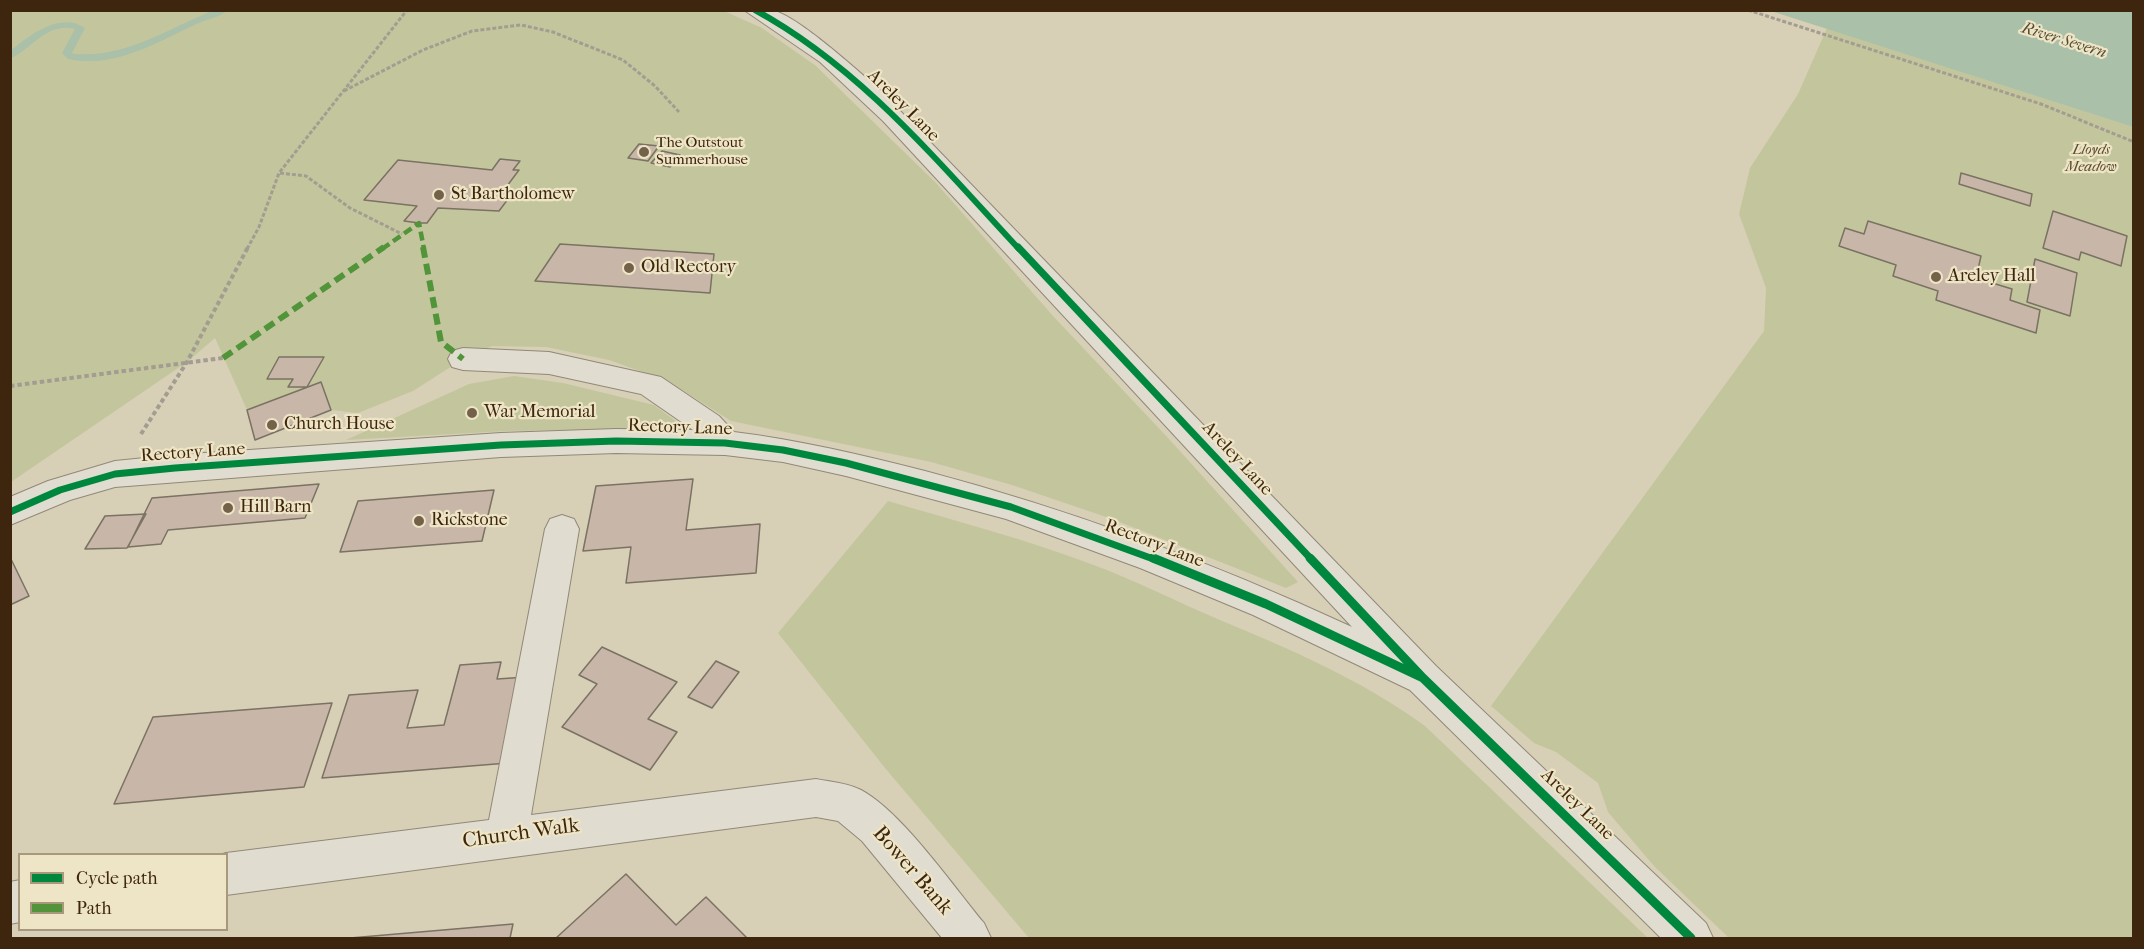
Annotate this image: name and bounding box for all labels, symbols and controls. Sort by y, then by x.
water label: River Severn [2019,19,2109,63]
street label: Areley Lane [862,65,944,147]
place label: The Outstout Summerhouse [656,134,748,169]
park label: Lloyds Meadow [2065,141,2117,176]
marker: The Outstout Summerhouse [637,145,651,159]
place label: St Bartholomew [451,184,575,206]
marker: St Bartholomew [432,188,446,202]
place label: Old Rectory [641,257,736,279]
marker: Old Rectory [622,261,636,275]
place label: Areley Hall [1948,266,2035,288]
marker: Areley Hall [1929,270,1943,284]
place label: War Memorial [484,402,596,424]
marker: War Memorial [465,406,479,420]
place label: Church House [284,414,394,436]
street label: Rectory Lane [627,415,733,441]
street label: Areley Lane [1197,417,1277,501]
marker: Church House [265,418,279,432]
street label: Rectory Lane [140,439,246,467]
place label: Hill Barn [240,497,312,519]
marker: Hill Barn [221,501,235,515]
place label: Rickstone [431,510,508,532]
marker: Rickstone [412,514,426,528]
street label: Rectory Lane [1101,515,1207,573]
street label: Areley Lane [1536,765,1618,845]
street label: Church Walk [461,813,581,855]
street label: Bower Bank [867,821,957,921]
legend [18,853,228,931]
text: Cycle path [76,868,157,889]
text: Path [76,898,112,919]

